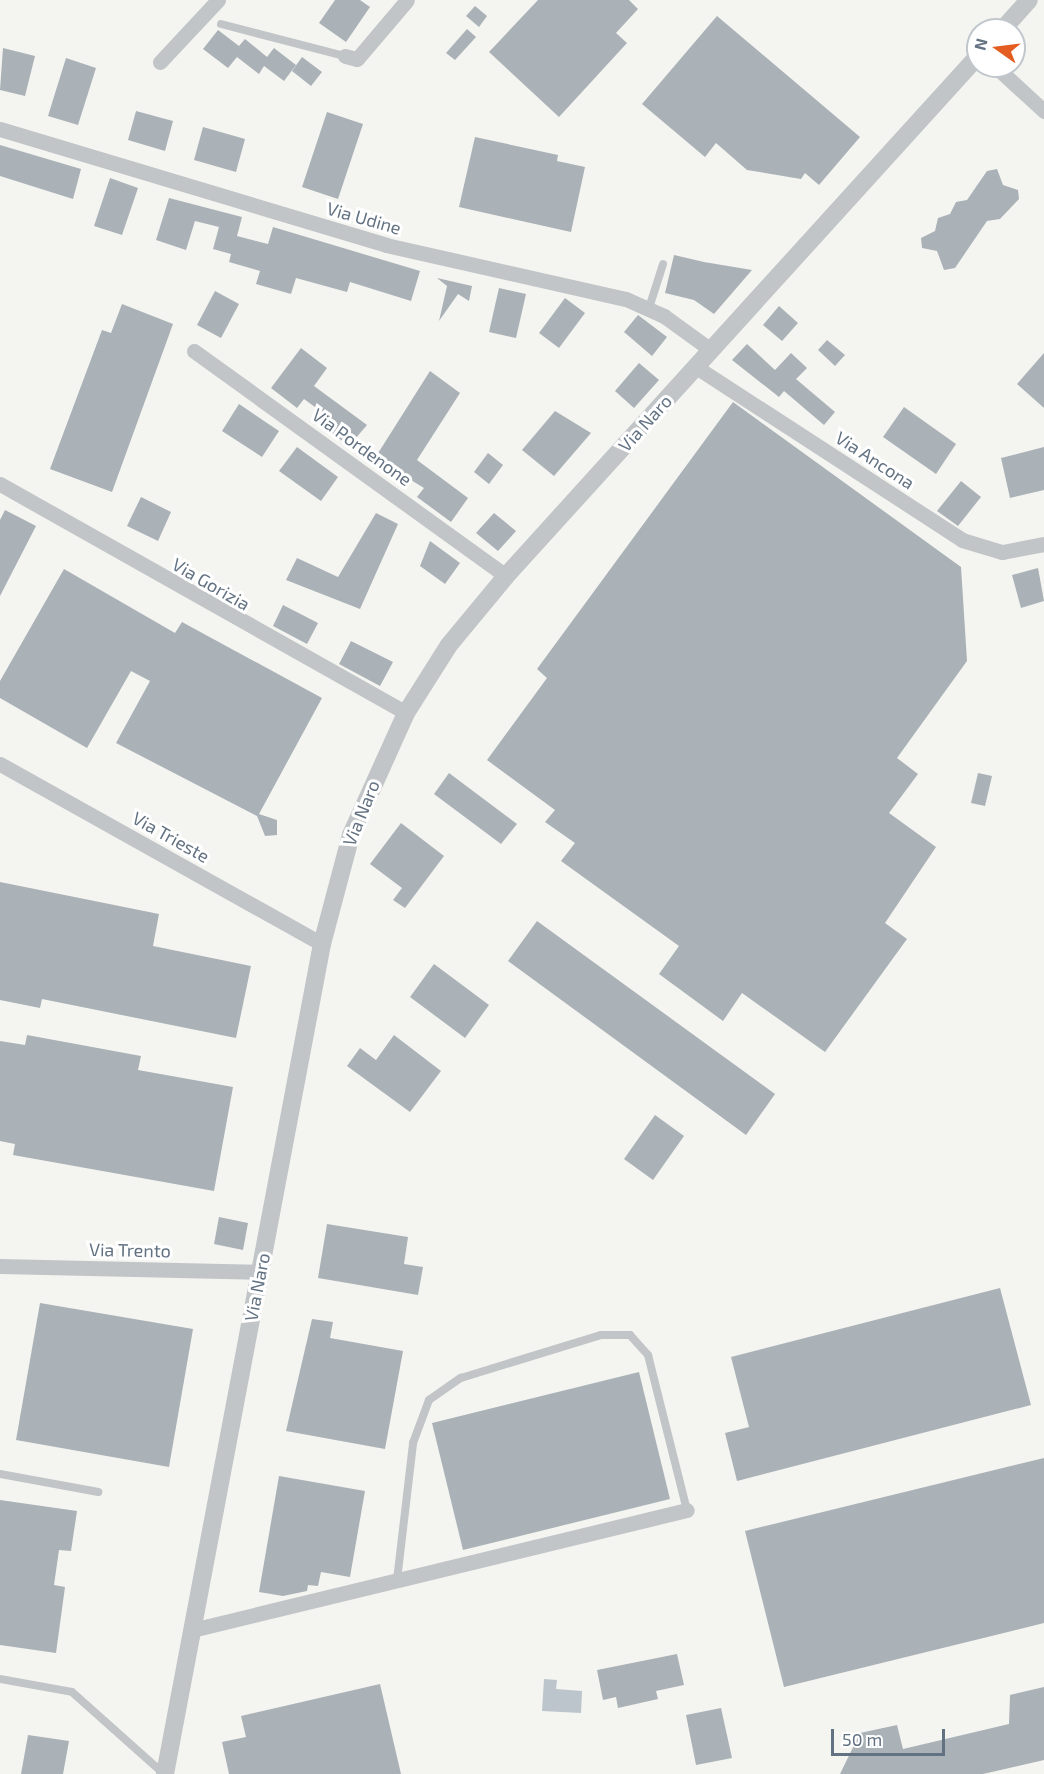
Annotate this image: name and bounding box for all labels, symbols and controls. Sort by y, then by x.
north arrow [966,18,1026,78]
text: N [969,36,991,52]
street label: Via Udine [324,197,404,239]
street label: Via Naro [614,390,676,456]
street label: Via Pordenone [308,404,416,490]
street label: Via Ancona [831,426,919,494]
street label: Via Gorizia [168,553,254,615]
street label: Via Naro [338,777,384,849]
street label: Via Trieste [129,807,213,867]
street label: Via Trento [89,1238,171,1262]
street label: Via Naro [240,1251,274,1323]
scale bar [834,1717,948,1755]
text: 50 m [842,1728,882,1750]

